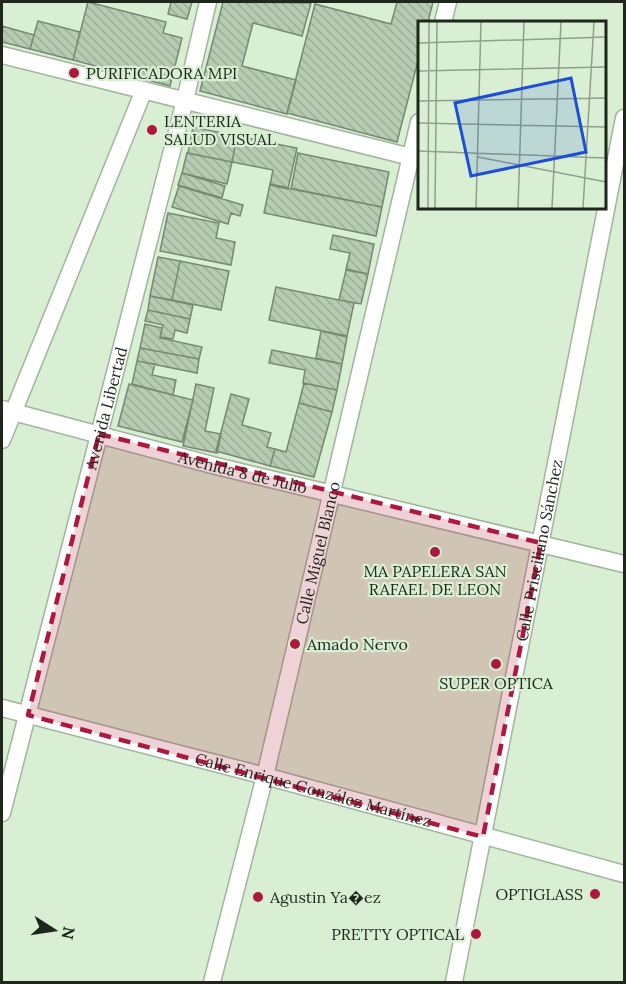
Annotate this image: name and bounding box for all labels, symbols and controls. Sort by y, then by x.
inset map [418,21,605,208]
place label: PURIFICADORA MPI [86,63,237,83]
marker: PURIFICADORA MPI [67,66,81,80]
place label: LENTERIA SALUD VISUAL [164,111,276,149]
marker: LENTERIA SALUD VISUAL [145,123,159,137]
street label: Avenida Libertad [80,344,131,472]
street label: Avenida 8 de Julio [175,446,309,498]
street label: Calle Prisciliano Sánchez [511,458,567,643]
street label: Calle Miguel Blanco [291,479,344,626]
marker: MA PAPELERA SAN RAFAEL DE LEON [428,545,442,559]
place label: MA PAPELERA SAN RAFAEL DE LEON [363,561,507,599]
place label: Amado Nervo [306,634,408,654]
marker: Amado Nervo [288,637,302,651]
marker: SUPER OPTICA [489,657,503,671]
place label: SUPER OPTICA [439,673,554,693]
street label: Calle Enrique González Martínez [193,748,434,831]
place label: OPTIGLASS [495,884,583,904]
place label: Agustin Ya�ez [269,887,381,907]
marker: OPTIGLASS [588,887,602,901]
marker: Agustin Ya�ez [251,890,265,904]
north arrow [24,900,84,960]
place label: PRETTY OPTICAL [331,924,464,944]
text: N [58,925,80,941]
marker: PRETTY OPTICAL [469,927,483,941]

